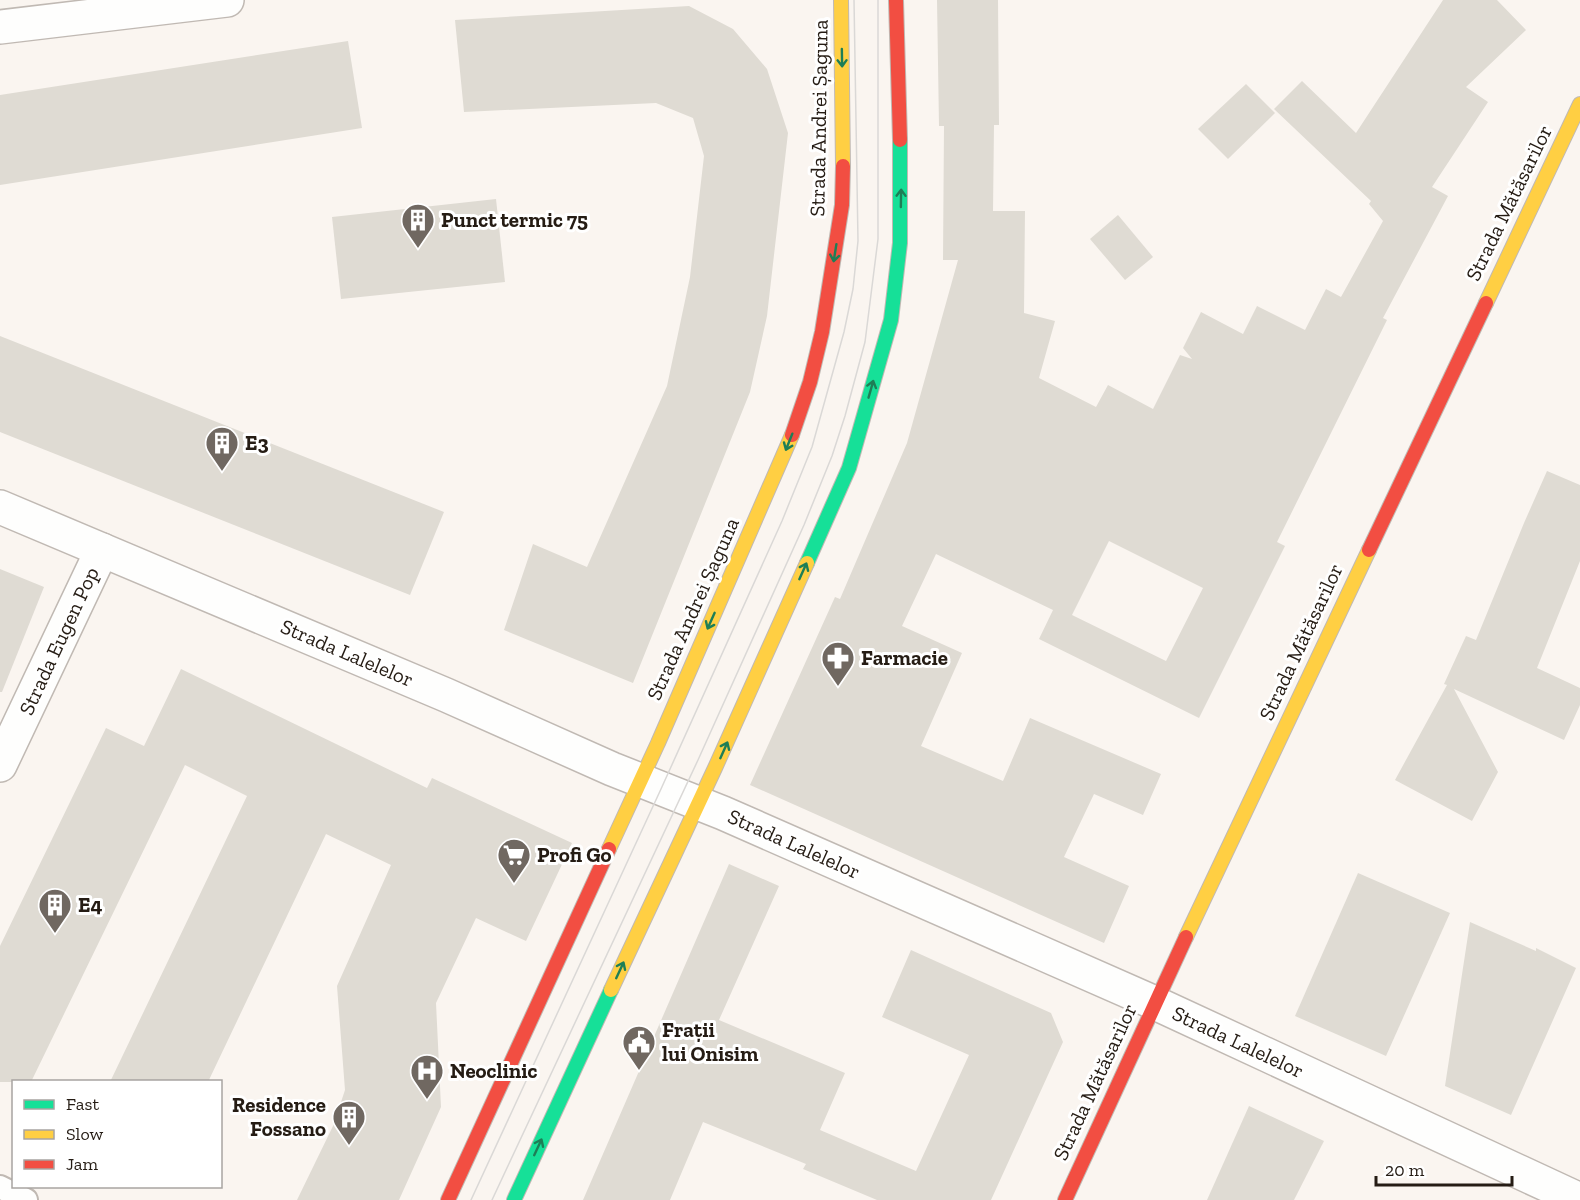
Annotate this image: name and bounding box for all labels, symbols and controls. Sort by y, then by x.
street label: Strada Andrei Șaguna [804,19,833,217]
one-way arrow [836,48,847,68]
street label: Strada Mătăsarilor [1460,121,1557,285]
one-way arrow [895,188,907,208]
building icon: Punct termic 75 [400,202,436,249]
place label: Punct termic 75 [441,207,588,232]
one-way arrow [830,243,841,262]
one-way arrow [866,380,877,399]
building icon: E3 [204,425,240,472]
place label: E3 [245,430,269,455]
one-way arrow [783,432,794,451]
street label: Strada Andrei Șaguna [641,514,744,704]
street label: Strada Mătăsarilor [1253,559,1348,724]
street label: Strada Eugen Pop [13,563,104,719]
one-way arrow [798,563,809,581]
one-way arrow [705,611,716,629]
street label: Strada Lalelelor [277,613,417,692]
pharmacy icon: Farmacie [820,640,856,687]
place label: Farmacie [861,645,948,670]
one-way arrow [718,741,730,759]
street label: Strada Lalelelor [724,803,864,884]
supermarket icon: Profi Go [496,837,532,884]
place label: Profi Go [537,842,612,867]
building icon: E4 [37,887,73,934]
place label: E4 [78,892,102,917]
one-way arrow [615,961,626,979]
street label: Strada Mătăsarilor [1047,999,1142,1164]
street label: Strada Lalelelor [1169,1000,1308,1083]
place label: Frații lui Onisim [662,1017,759,1066]
public building icon: Frații lui Onisim [621,1024,657,1071]
hospital icon: Neoclinic [409,1053,445,1100]
place label: Neoclinic [450,1058,537,1083]
legend [12,1080,222,1188]
place label: Residence Fossano [232,1092,326,1141]
text: Fast [66,1093,99,1115]
building icon: Residence Fossano [331,1099,367,1146]
text: Slow [66,1123,103,1145]
one-way arrow [533,1138,545,1156]
scale bar [1376,1149,1512,1187]
text: Jam [66,1153,98,1175]
text: 20 m [1385,1159,1425,1181]

